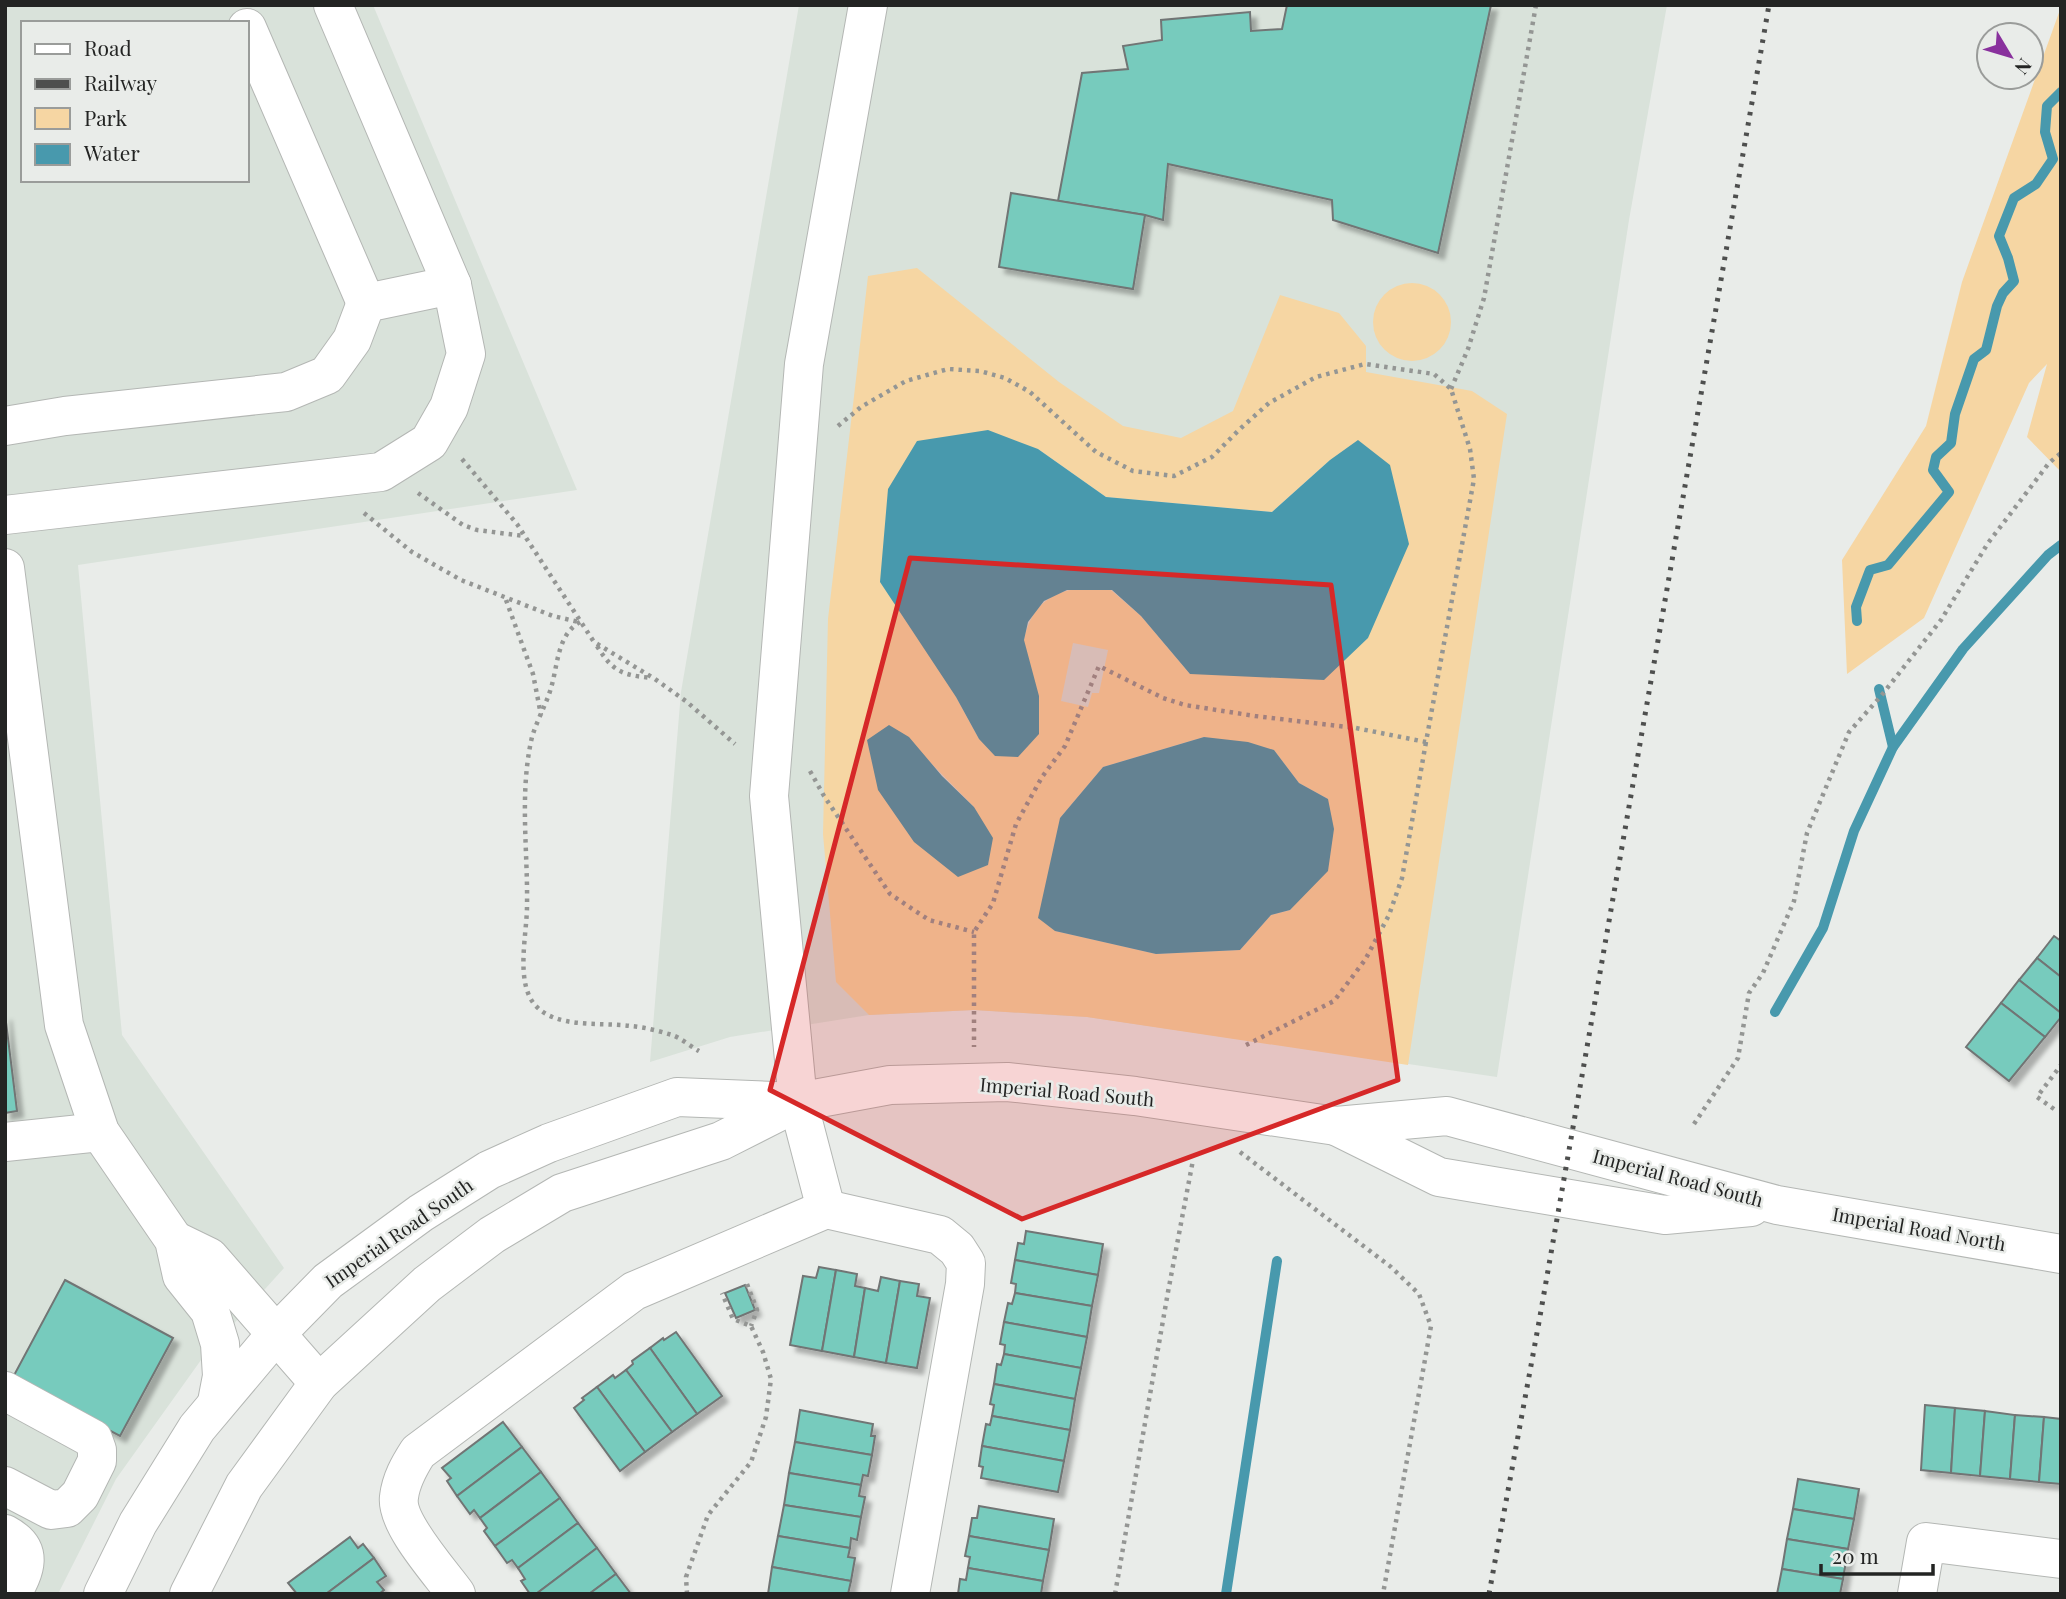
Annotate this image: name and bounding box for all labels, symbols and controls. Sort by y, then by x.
legend [21,21,248,182]
north arrow [1975,21,2045,91]
text: Road [84,33,132,61]
text: N [2010,54,2039,81]
text: Railway [84,68,158,96]
text: Park [84,103,128,131]
text: Water [83,138,140,166]
street label: Imperial Road South [979,1070,1155,1112]
street label: Imperial Road South [1590,1142,1766,1212]
street label: Imperial Road South [319,1171,478,1293]
street label: Imperial Road North [1831,1200,2008,1256]
scale bar [1821,1532,1933,1576]
text: 20 m [1832,1541,1879,1569]

